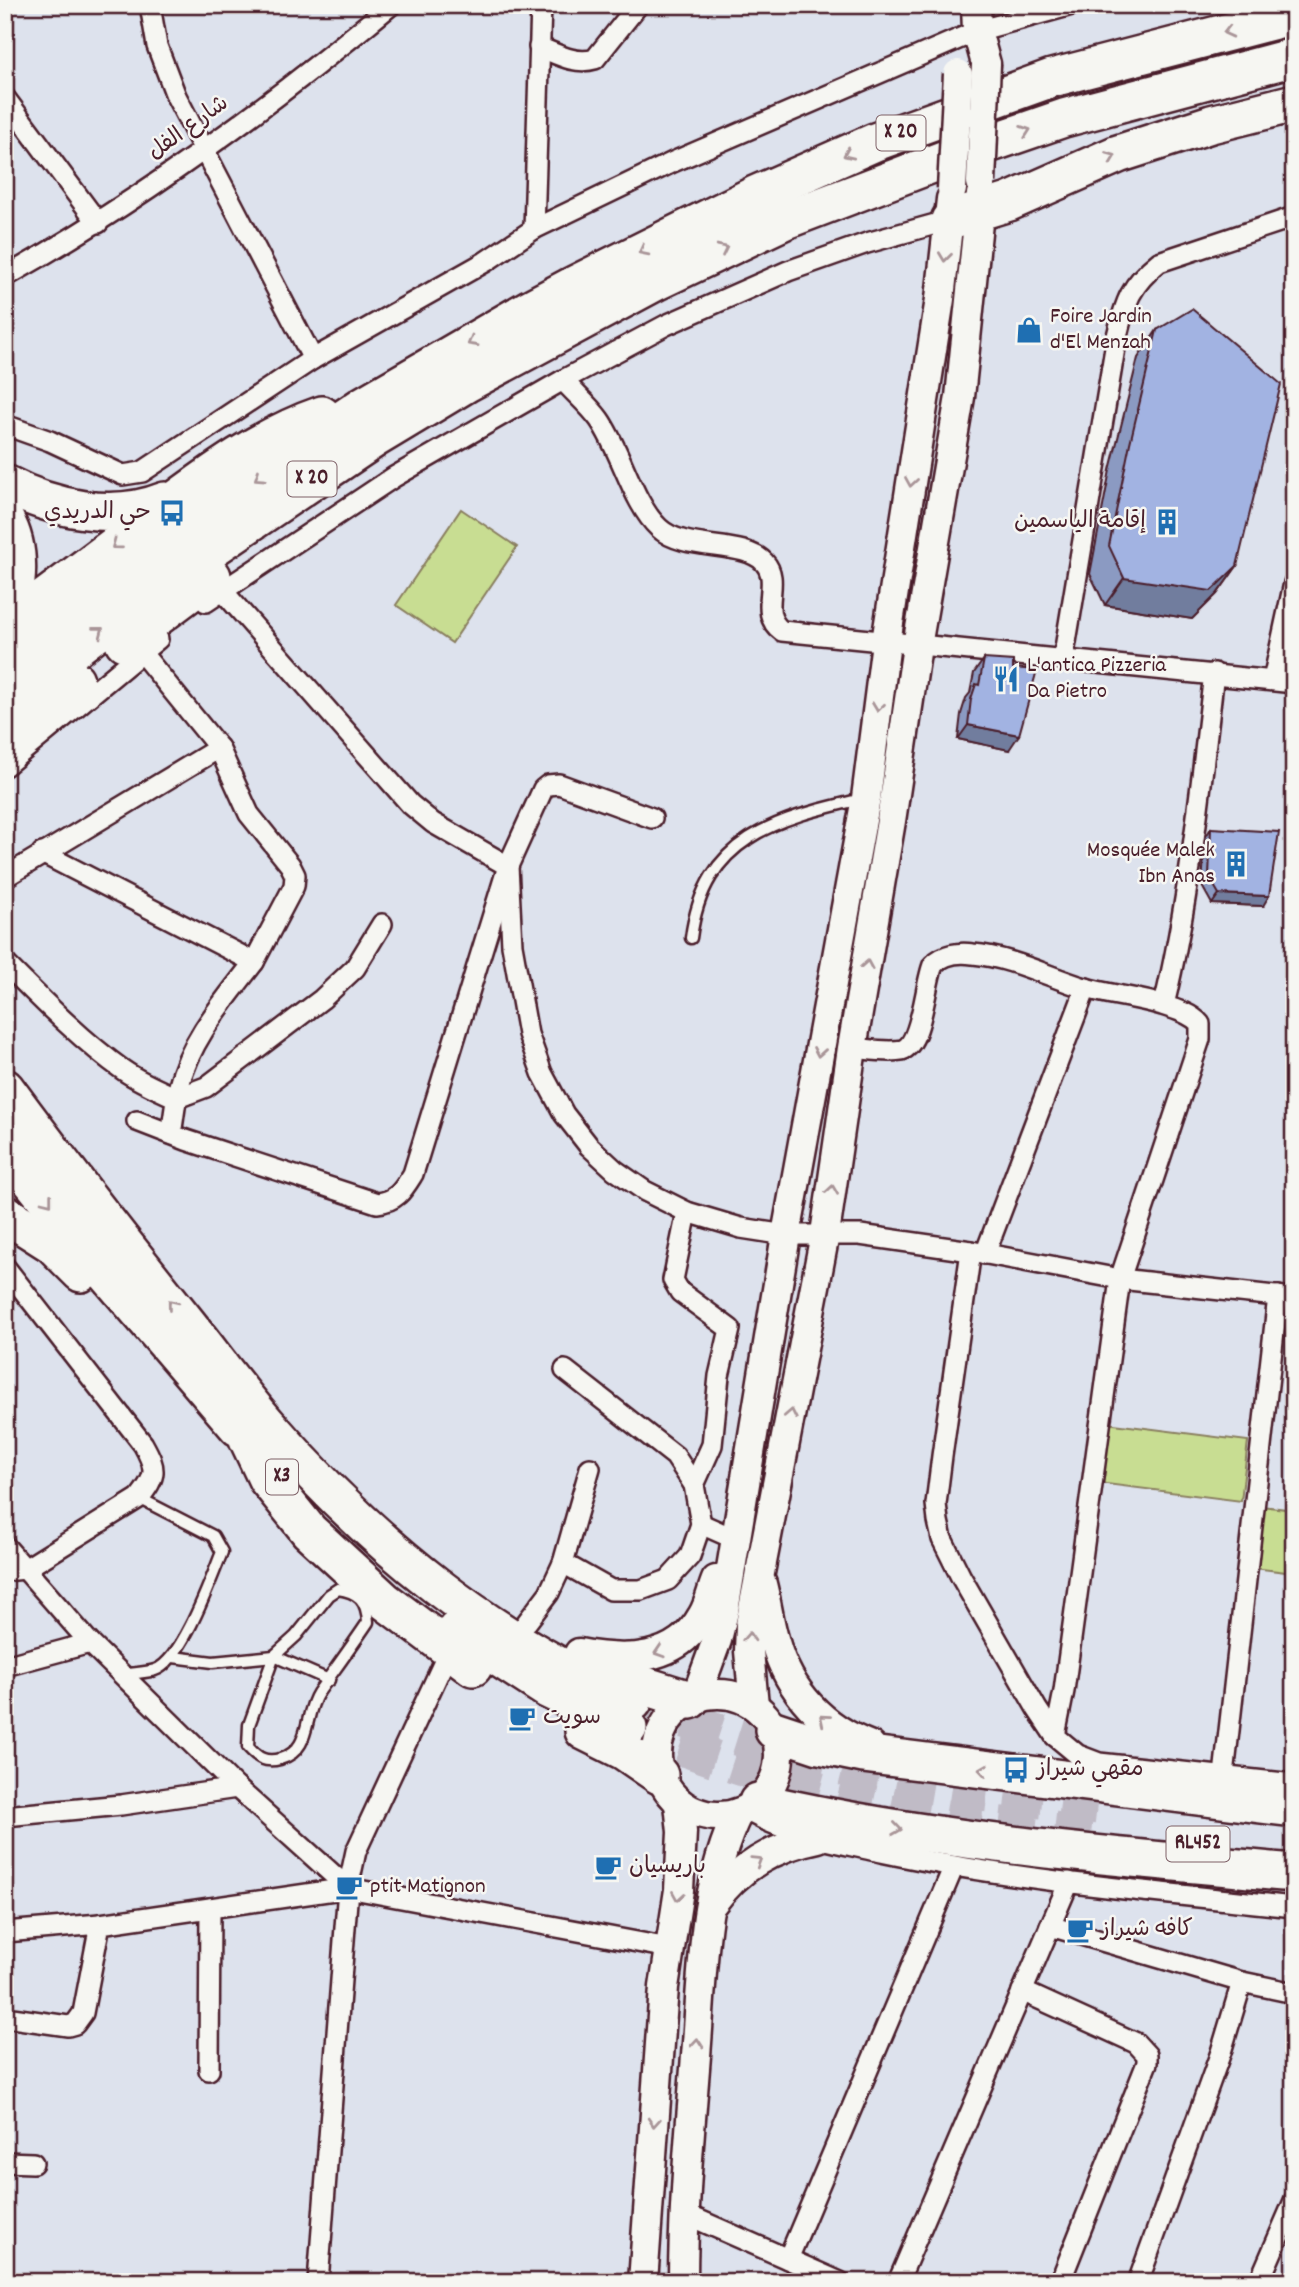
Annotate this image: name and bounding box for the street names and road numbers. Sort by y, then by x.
street label: شارع الفل [142,88,236,170]
road number: X 20 [876,116,926,150]
road number: X 20 [288,462,336,496]
road number: X3 [266,1460,298,1494]
road number: RL452 [1166,1826,1230,1862]

